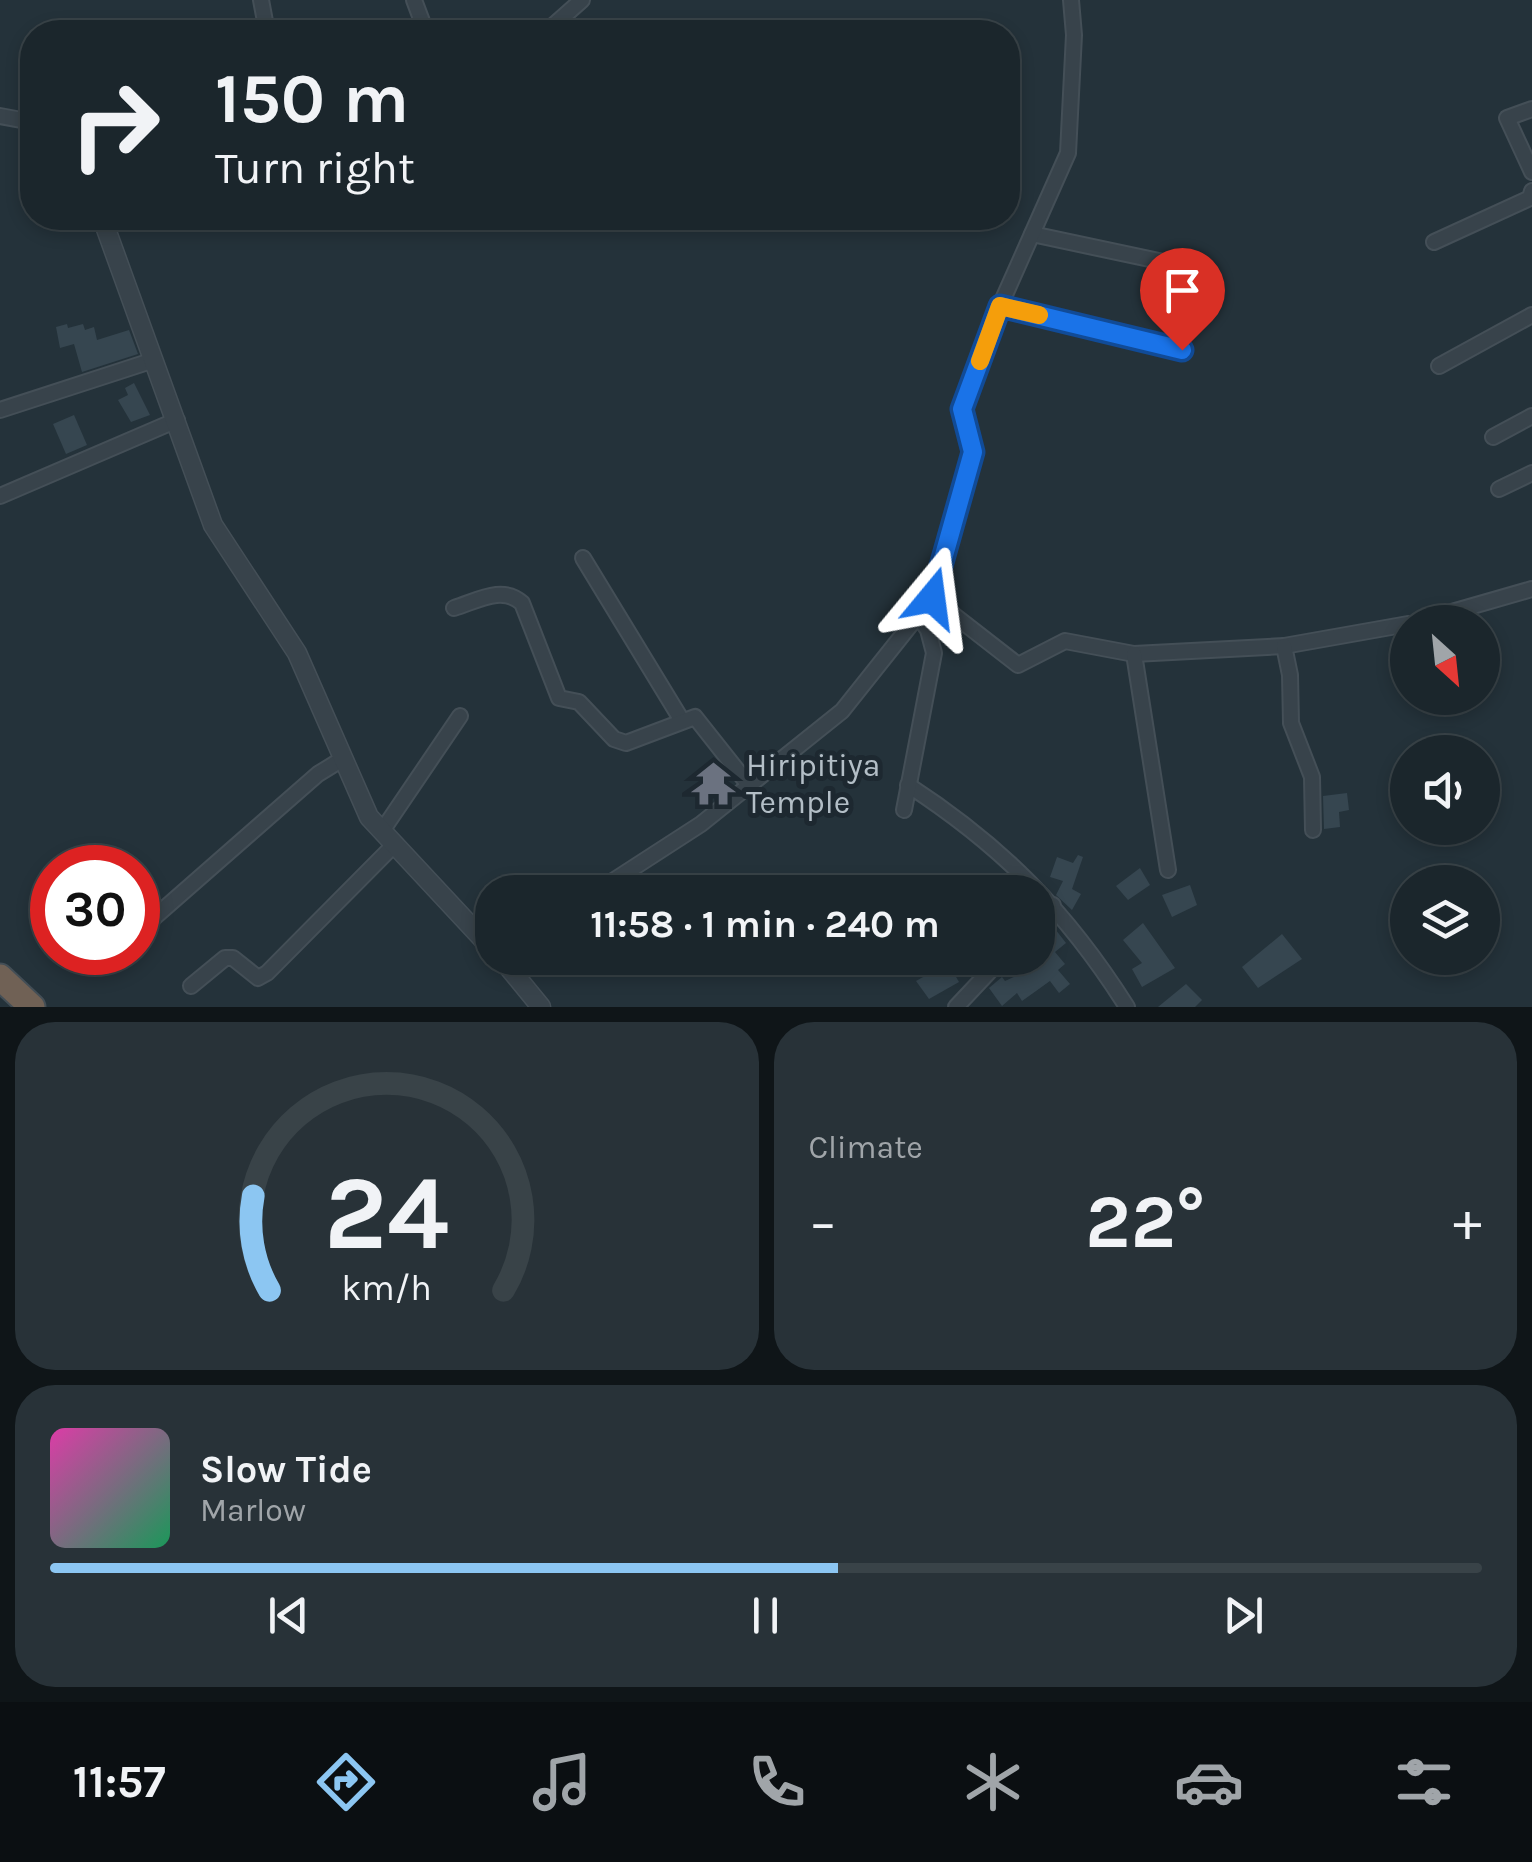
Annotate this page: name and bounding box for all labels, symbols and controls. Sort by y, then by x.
text: 150 m [215,58,409,140]
icon: right [50,60,180,190]
text: Turn right [215,142,415,194]
pin [1140,248,1225,351]
icon: arrive [1155,263,1210,318]
position arrow [880,546,984,650]
north arrow [1390,605,1500,715]
map controls [1390,605,1500,975]
button: sound [1390,735,1500,845]
place label: Hiripitiya Temple [746,747,880,821]
temple icon: Hiripitiya Temple [689,759,737,807]
speed limit sign: 30 [30,845,160,975]
button: layers [1390,865,1500,975]
text: 11:58 · 1 min · 240 m [590,902,940,947]
text: Climate [809,1129,923,1166]
text: 24 [324,1153,449,1274]
text: 22° [1085,1178,1205,1266]
text: − [809,1190,837,1254]
text: + [1453,1190,1482,1254]
text: km/h [341,1267,432,1309]
text: Slow Tide [200,1447,372,1492]
text: Marlow [200,1492,306,1529]
icon: previous [261,1588,316,1643]
icon: pause [738,1588,793,1643]
icon: next [1216,1588,1271,1643]
icon: directions [311,1747,381,1817]
icon: music [527,1747,597,1817]
icon: phone [742,1747,812,1817]
icon: climate [958,1747,1028,1817]
icon: car [1174,1747,1244,1817]
icon: filters [1389,1747,1459,1817]
text: 11:57 [73,1756,166,1808]

